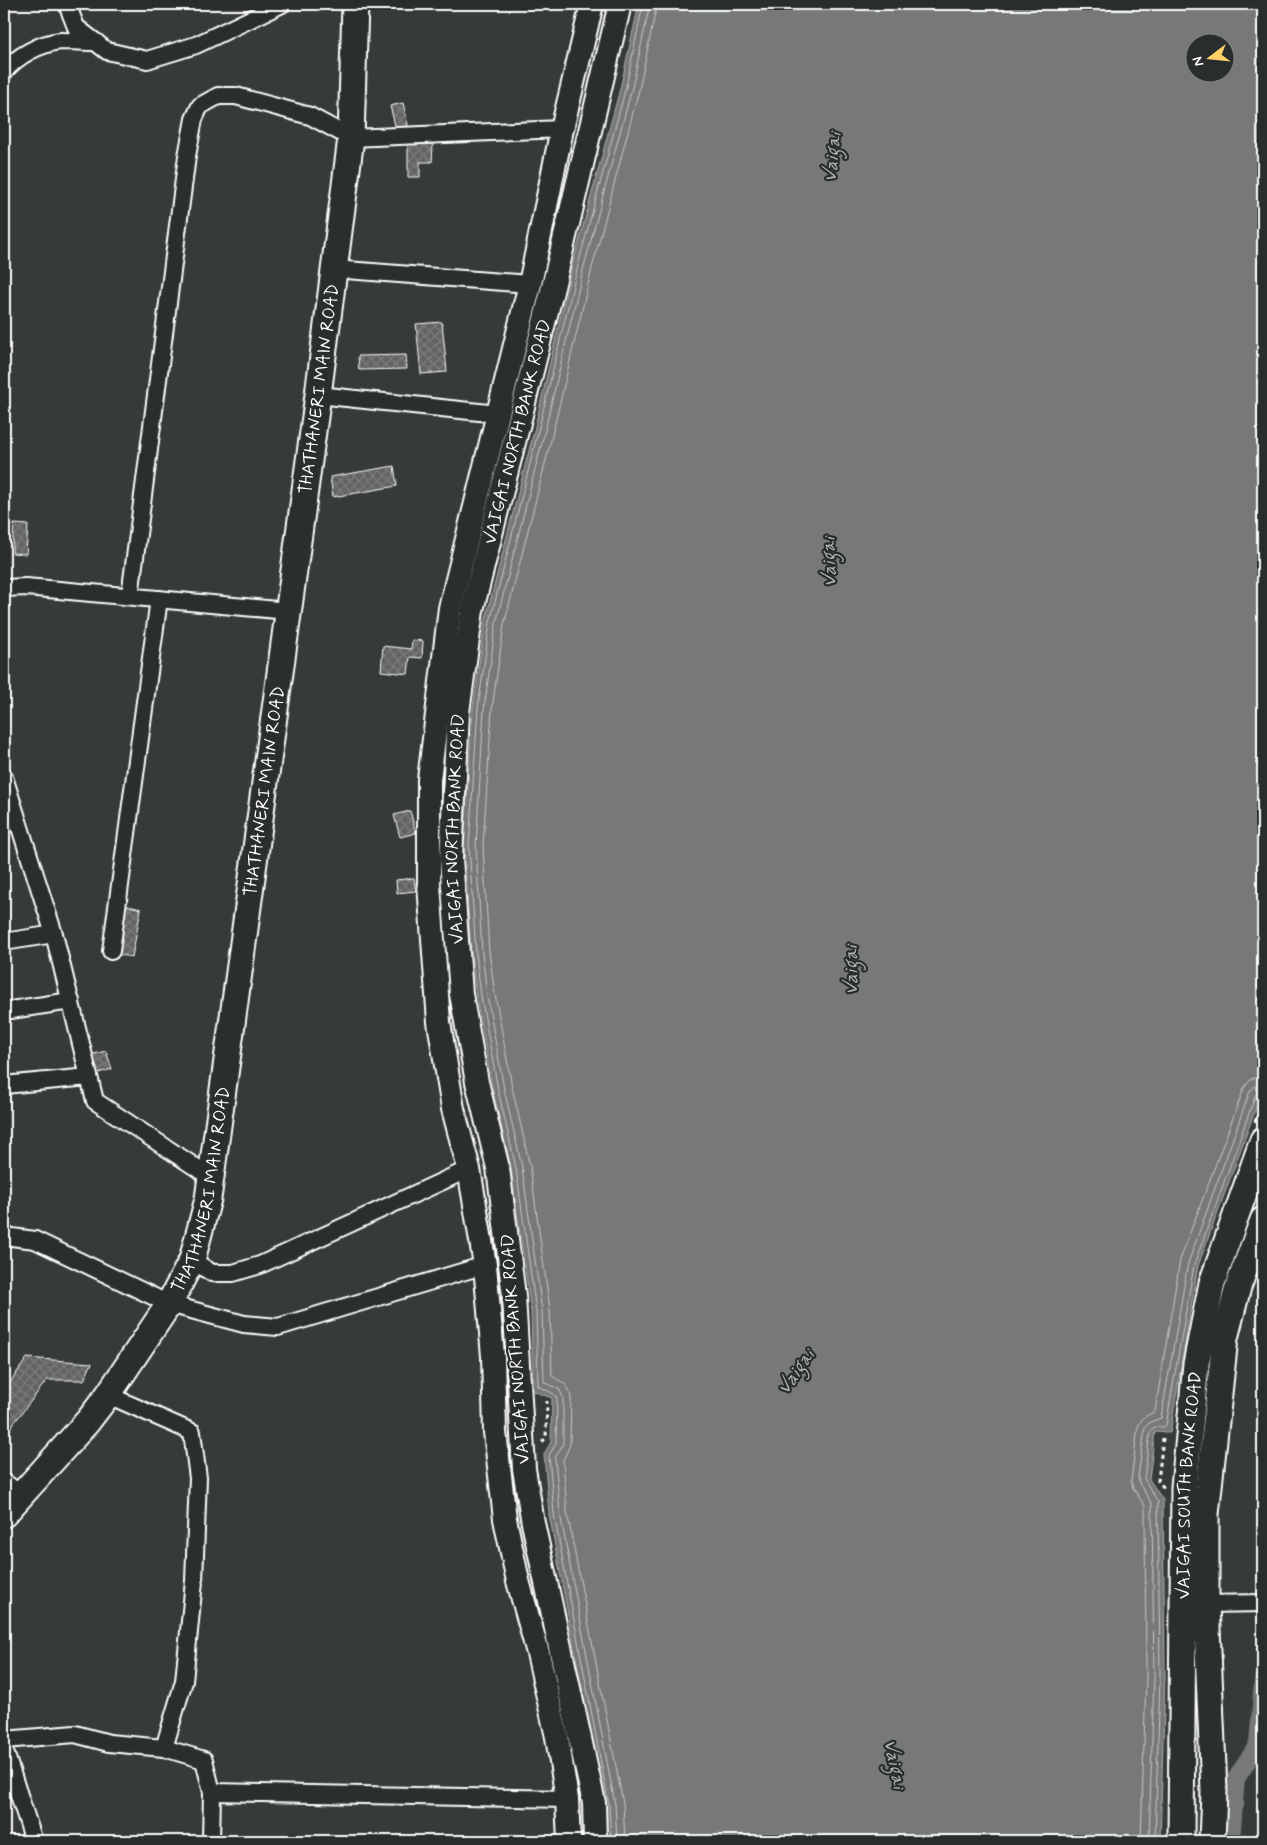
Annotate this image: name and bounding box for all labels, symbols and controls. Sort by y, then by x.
north arrow [1184,32,1234,82]
text: N [1189,54,1208,68]
water label: Vaigai [817,129,850,184]
street label: THATHANERI MAIN ROAD [294,282,345,496]
street label: VAIGAI NORTH BANK ROAD [478,317,557,547]
water label: Vaigai [817,535,844,587]
street label: THATHANERI MAIN ROAD [239,685,291,898]
street label: VAIGAI NORTH BANK ROAD [440,713,471,945]
water label: Vaigai [839,943,866,995]
street label: THATHANERI MAIN ROAD [166,1085,236,1297]
street label: VAIGAI NORTH BANK ROAD [496,1233,536,1465]
water label: Vaigai [772,1343,823,1401]
street label: VAIGAI SOUTH BANK ROAD [1172,1370,1208,1599]
water label: Vaigai [876,1737,912,1793]

